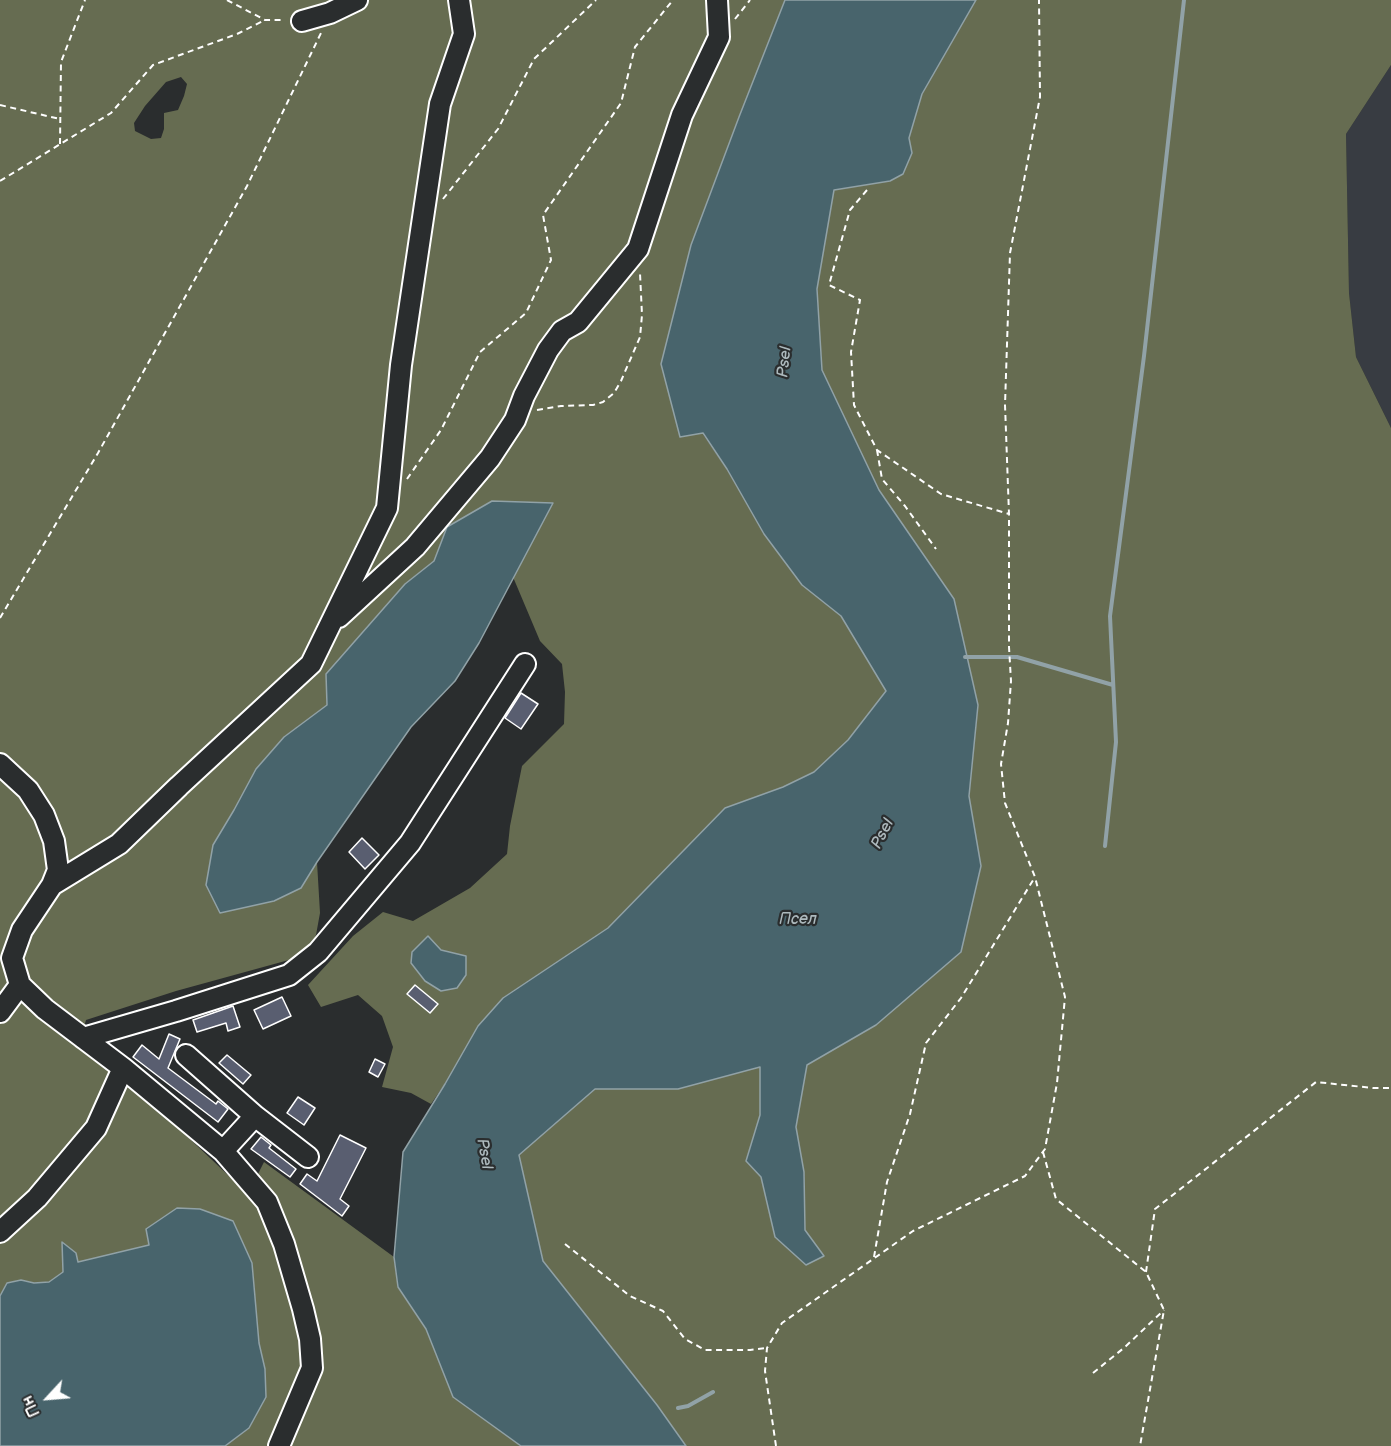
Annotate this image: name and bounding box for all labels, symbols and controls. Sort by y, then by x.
water label: Psel [774,346,796,378]
water label: Psel [867,816,899,852]
water label: Псел [779,910,817,930]
water label: Psel [472,1137,496,1171]
north arrow [18,1368,78,1428]
text: Пн [18,1392,45,1420]

